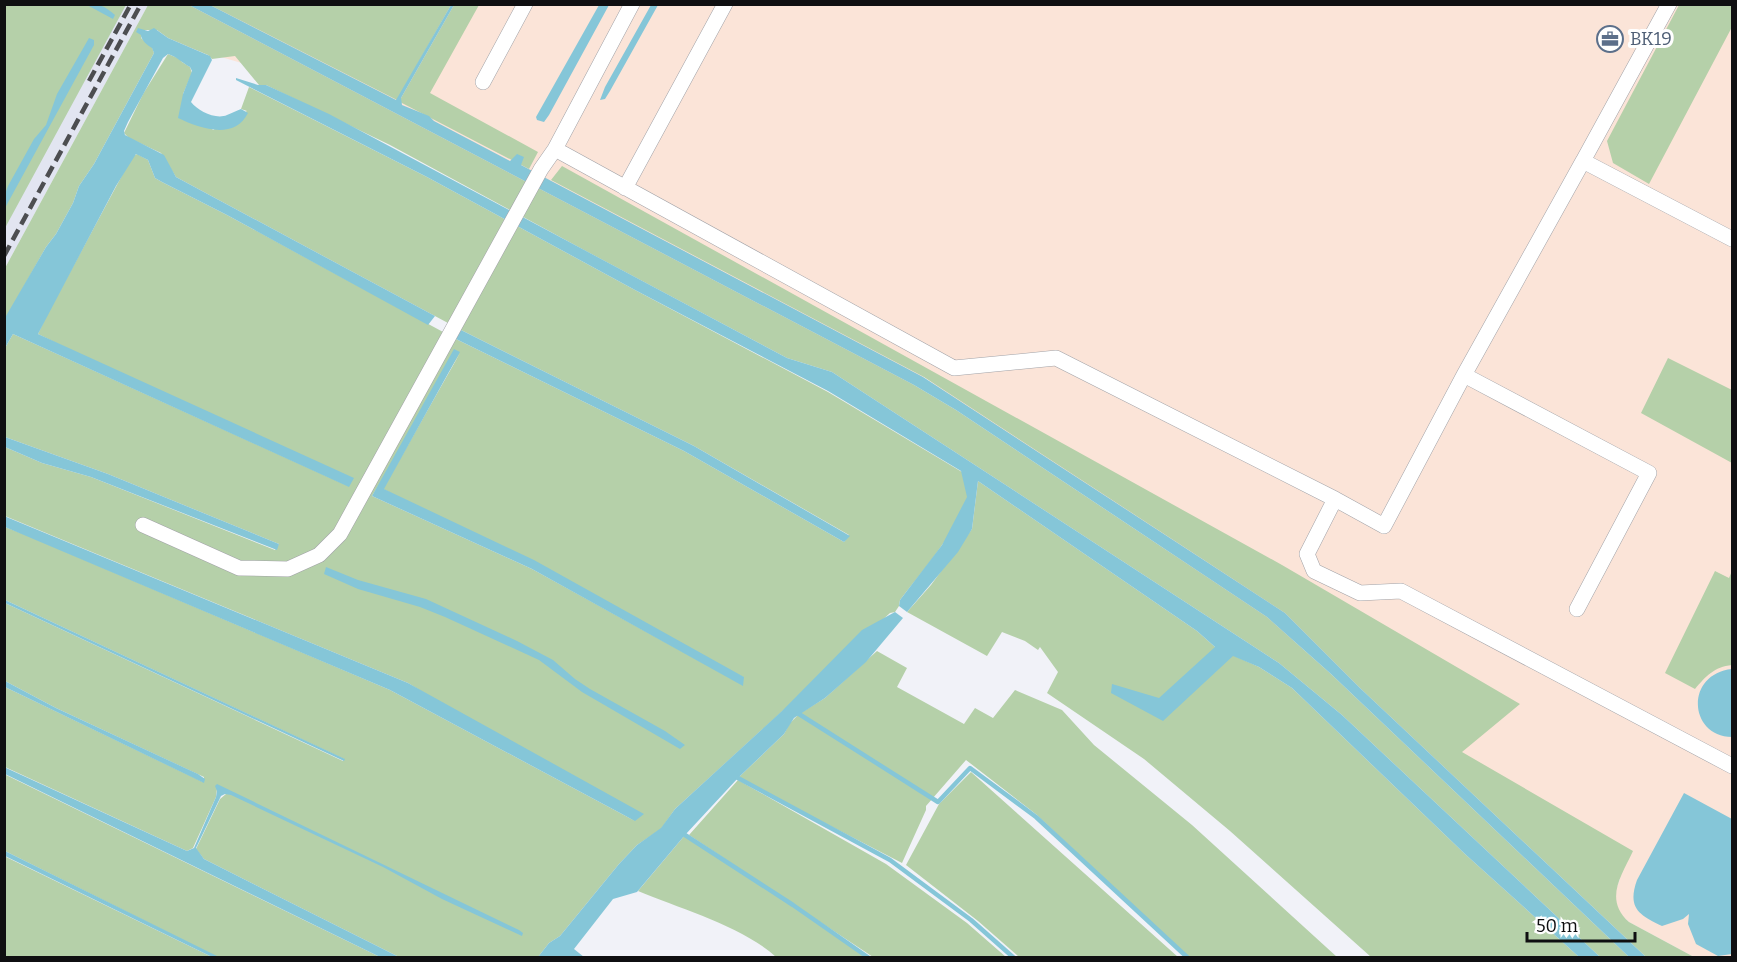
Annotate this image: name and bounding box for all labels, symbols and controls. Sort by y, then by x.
office icon: BK19 [1595,24,1625,54]
place label: BK19 [1630,28,1672,50]
scale bar [1527,905,1635,943]
text: 50 m [1536,915,1578,937]

